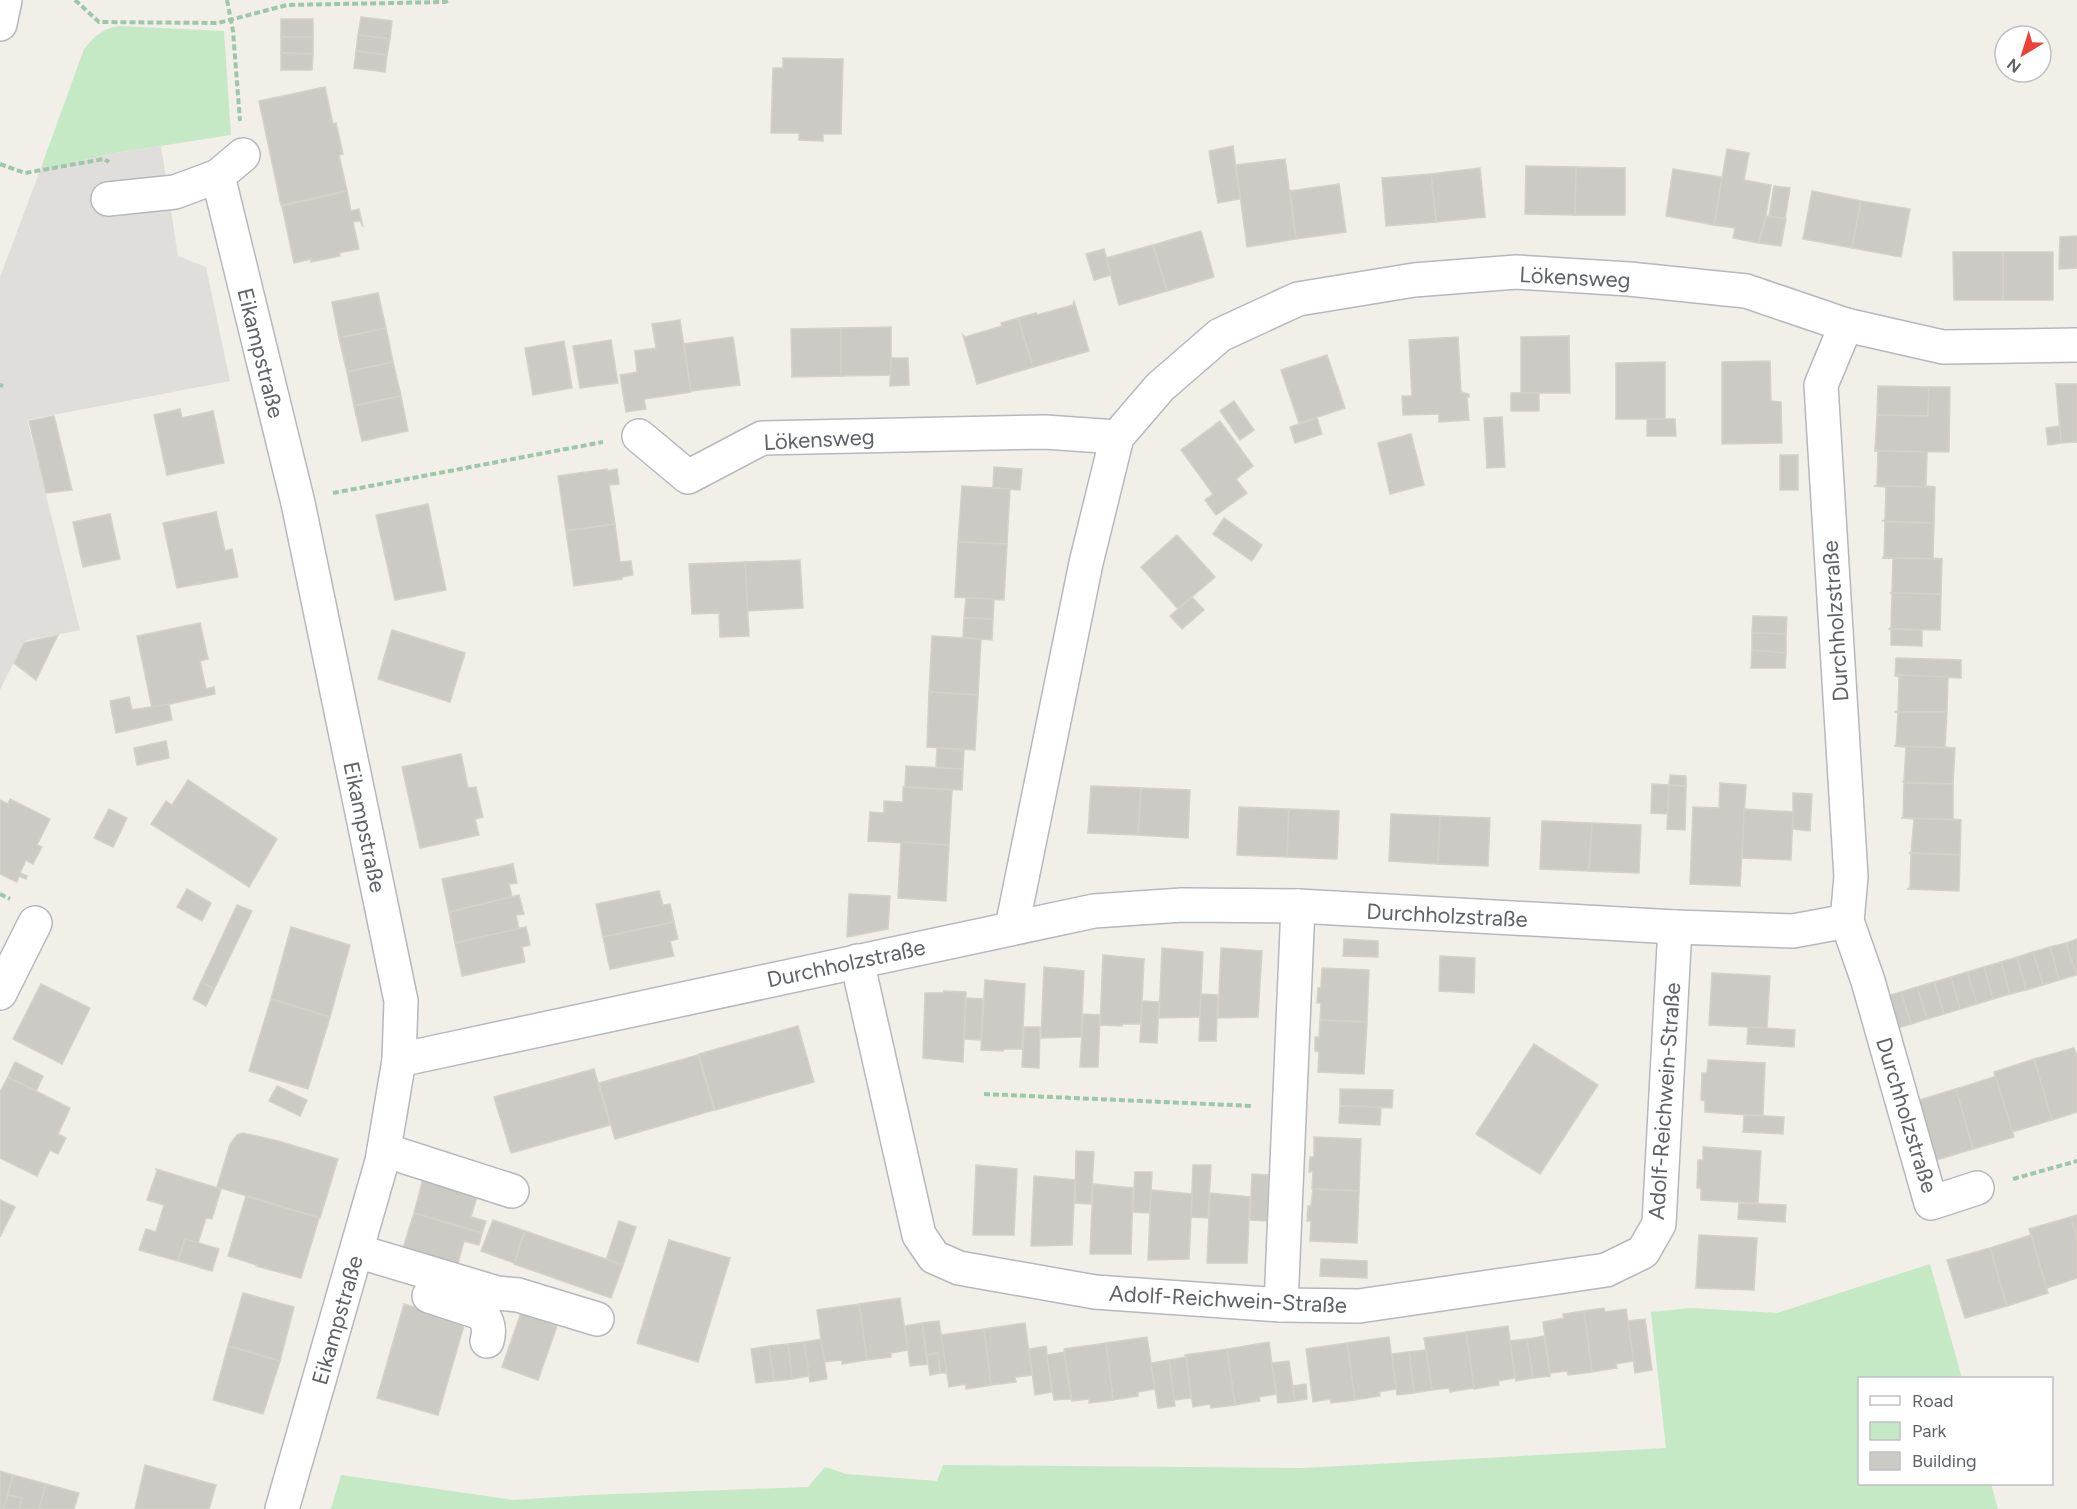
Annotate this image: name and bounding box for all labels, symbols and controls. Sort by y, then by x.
north arrow [1993,24,2053,84]
text: N [2003,54,2025,77]
street label: Lökensweg [1519,261,1631,294]
street label: Eikampstraße [231,285,290,421]
street label: Lökensweg [763,423,875,456]
street label: Durchholzstraße [1816,540,1855,702]
street label: Eikampstraße [337,759,392,895]
street label: Durchholzstraße [1366,898,1528,933]
street label: Durchholzstraße [764,934,928,993]
street label: Adolf-Reichwein-Straße [1643,981,1686,1221]
street label: Durchholzstraße [1870,1034,1943,1196]
street label: Eikampstraße [306,1252,369,1388]
street label: Adolf-Reichwein-Straße [1108,1280,1347,1319]
legend [1858,1377,2053,1485]
text: Road [1912,1390,1953,1412]
text: Park [1912,1420,1947,1442]
text: Building [1912,1450,1977,1472]

